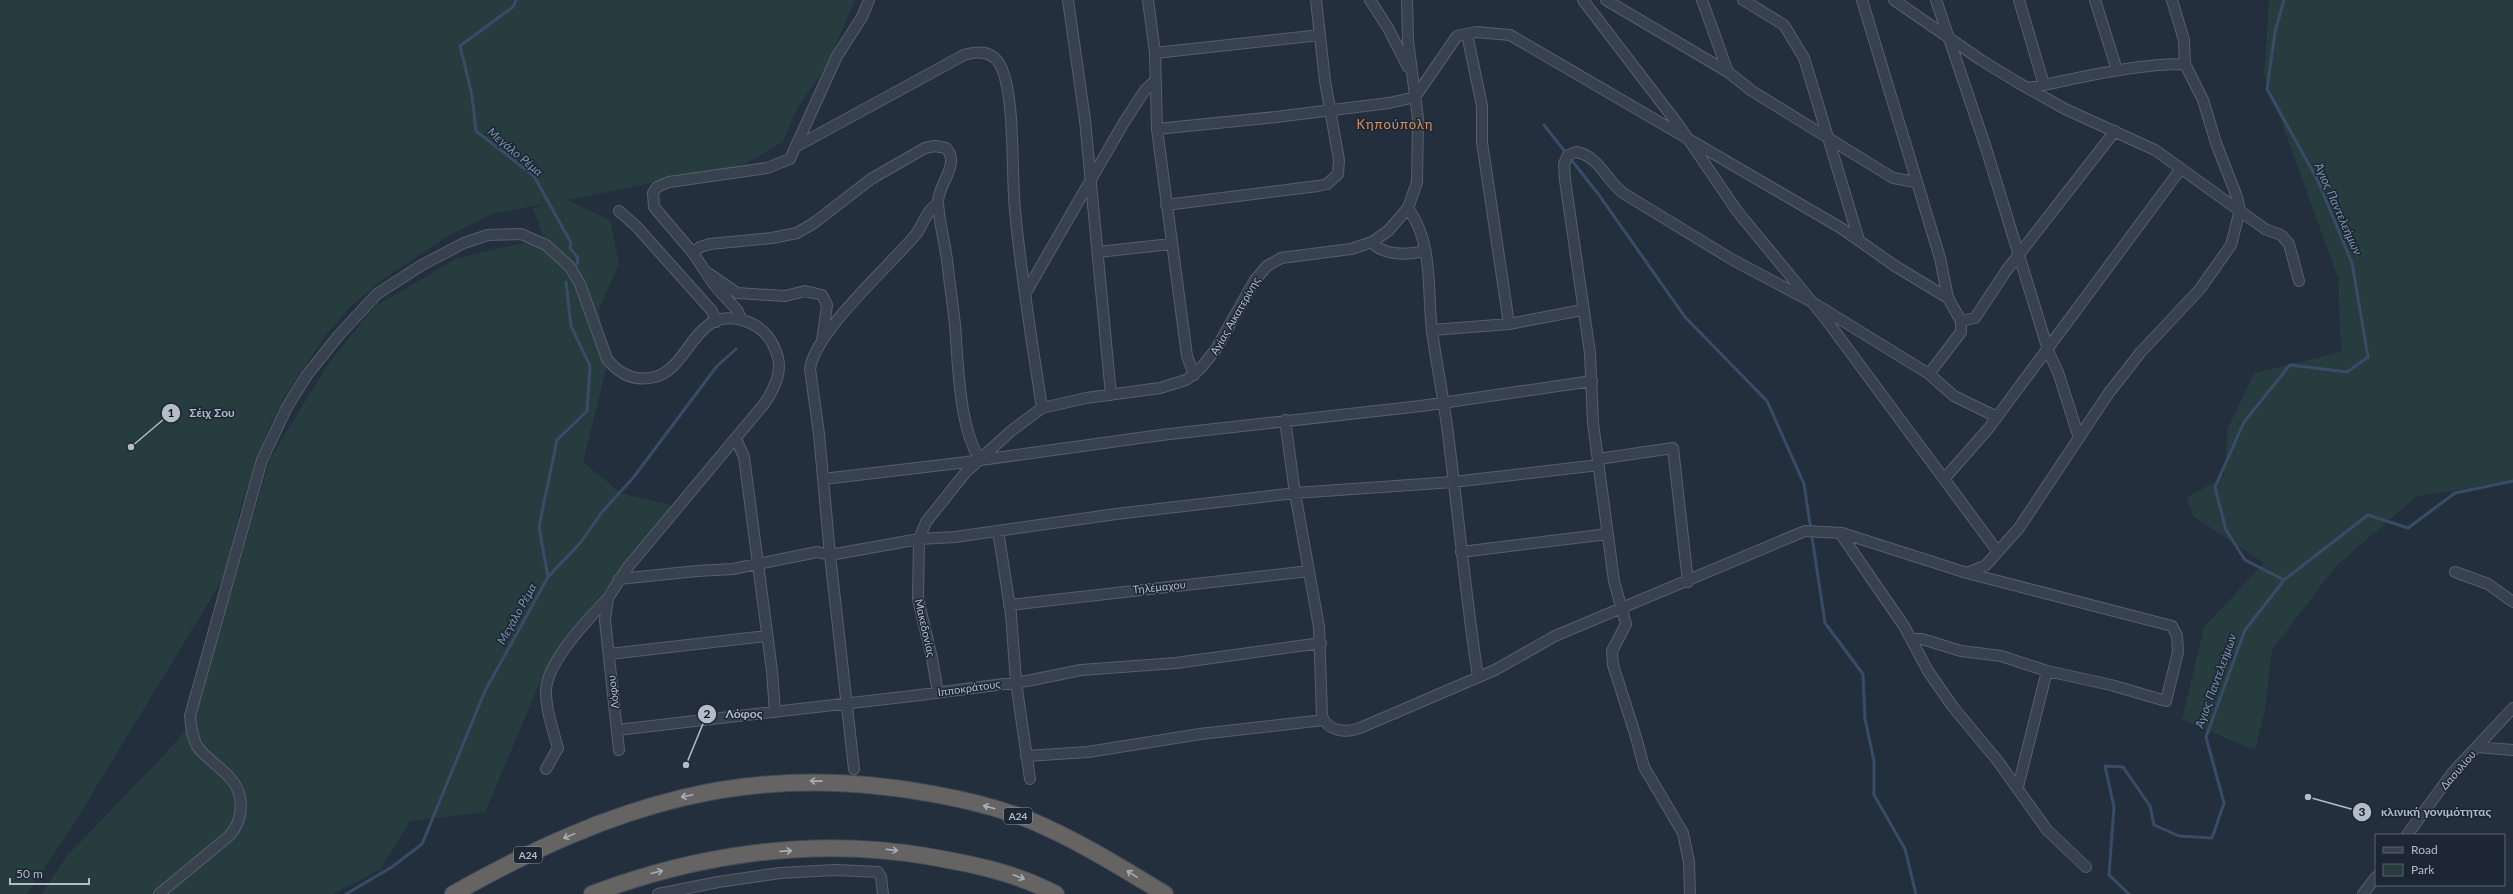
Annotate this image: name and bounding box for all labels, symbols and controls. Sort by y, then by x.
district label: Κηπούπολη [1357,116,1433,132]
water label: Μεγάλο Ρέμα [485,124,546,179]
water label: Άγιος Παντελεήμων [2311,159,2366,257]
street label: Αγίας Αικατερίνης [1207,274,1262,357]
callout: Σέιχ Σου [161,401,243,425]
text: 1 [168,405,175,420]
text: Σέιχ Σου [189,405,235,420]
street label: Τηλέμαχου [1132,577,1186,596]
water label: Μεγάλο Ρέμα [494,580,540,647]
street label: Μακεδονίας [912,598,938,658]
water label: Άγιος Παντελεήμων [2191,631,2240,731]
street label: Λόφου [604,674,621,710]
street label: Ιπποκράτους [937,677,1001,698]
callout: Λόφος [697,702,770,726]
text: 2 [704,706,711,721]
text: Λόφος [725,706,763,721]
street label: Δασυλίου [2437,748,2478,792]
one-way arrow [810,777,823,785]
one-way arrow [681,792,694,800]
callout: κλινική γονιμότητας [2352,800,2499,824]
one-way arrow [983,803,996,810]
text: 3 [2359,804,2366,819]
text: κλινική γονιμότητας [2381,804,2491,819]
road number: Α24 [1004,808,1032,824]
one-way arrow [564,833,576,840]
legend [2375,834,2505,886]
text: Road [2411,842,2438,857]
one-way arrow [885,846,898,854]
road number: Α24 [514,847,542,863]
one-way arrow [779,847,792,855]
scale bar [10,860,89,886]
text: Park [2411,862,2435,877]
text: 50 m [16,866,43,881]
one-way arrow [651,868,664,875]
one-way arrow [1126,869,1138,877]
one-way arrow [1012,873,1024,881]

